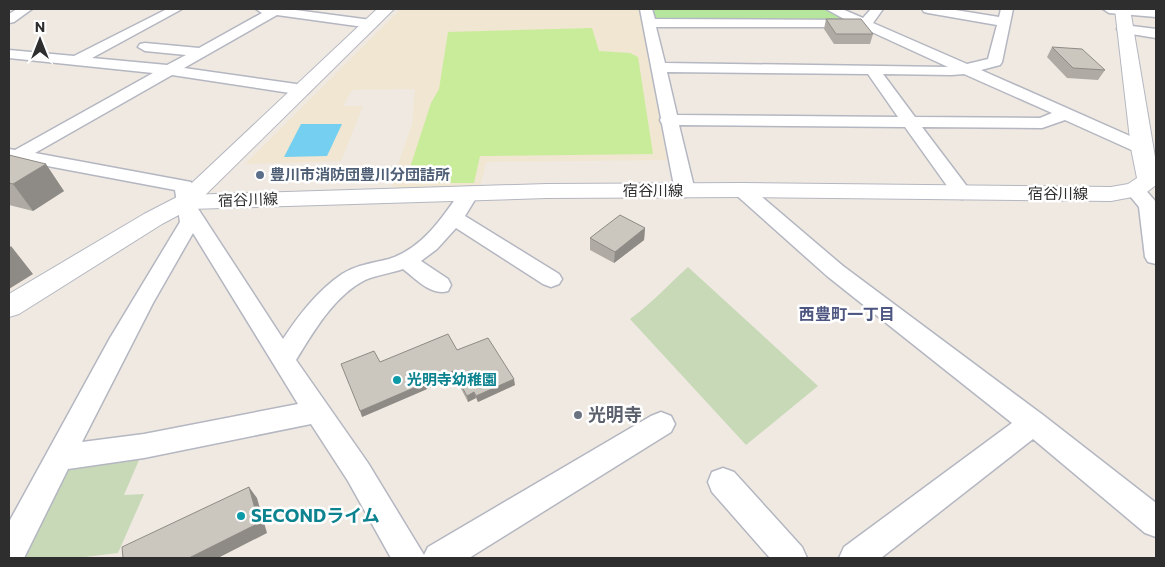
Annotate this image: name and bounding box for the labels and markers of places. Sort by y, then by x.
place label: 豊川市消防団豊川分団詰所 [270,165,450,183]
marker: 豊川市消防団豊川分団詰所 [254,169,266,181]
place label: 光明寺幼稚園 [407,370,497,388]
marker: 光明寺幼稚園 [391,374,403,386]
place label: 光明寺 [588,403,642,425]
marker: 光明寺 [572,409,584,421]
place label: SECONDライム [251,504,380,526]
marker: SECONDライム [235,510,247,522]

